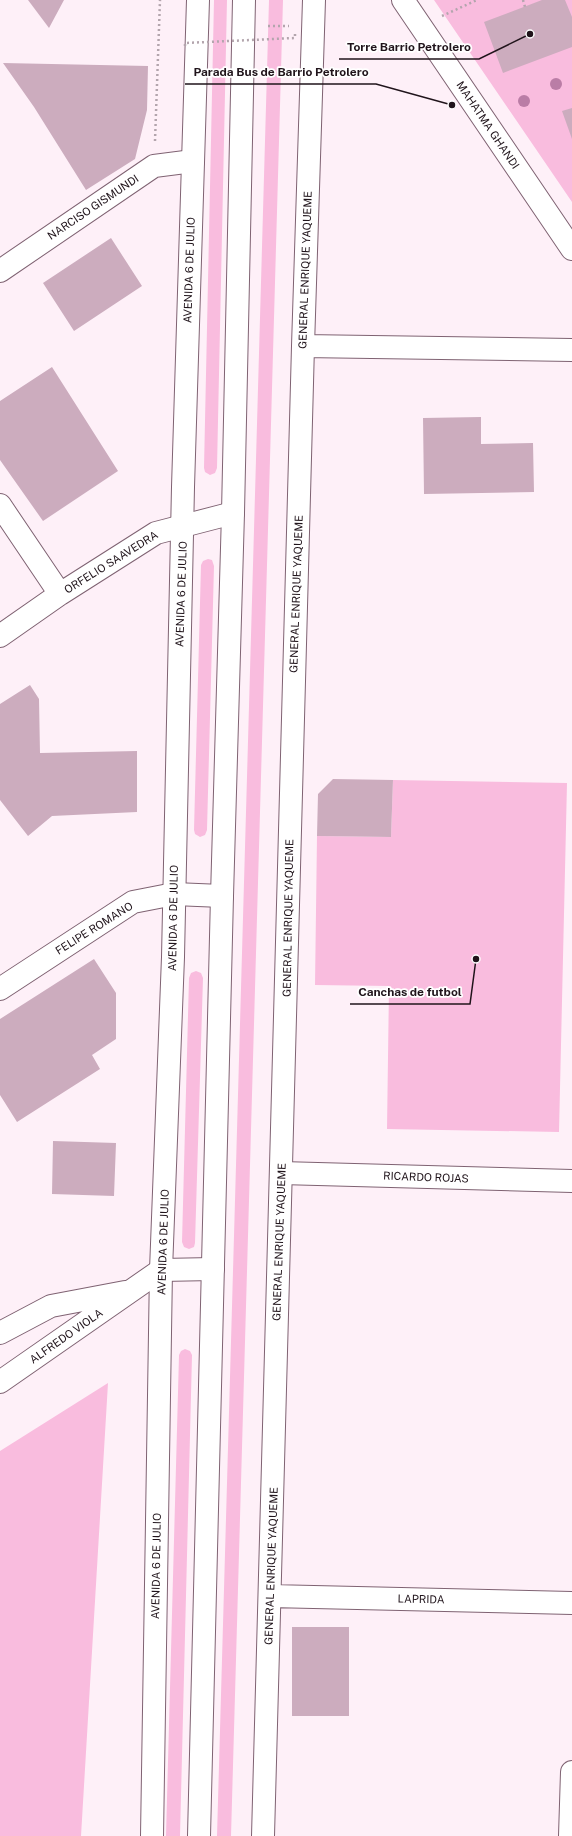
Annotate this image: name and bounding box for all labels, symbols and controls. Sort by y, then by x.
callout: Torre Barrio Petrolero [339,35,479,59]
text: Torre Barrio Petrolero [347,40,471,54]
callout: Parada Bus de Barrio Petrolero [185,60,376,84]
text: Parada Bus de Barrio Petrolero [193,65,369,79]
street label: MAHATMA GHANDI [454,79,522,171]
street label: NARCISO GISMUNDI [45,172,141,242]
street label: GENERAL ENRIQUE YAQUEME [296,191,314,349]
street label: AVENIDA 6 DE JULIO [181,217,197,323]
street label: GENERAL ENRIQUE YAQUEME [287,515,305,673]
street label: ORFELIO SAAVEDRA [62,528,160,596]
street label: AVENIDA 6 DE JULIO [173,541,189,647]
street label: GENERAL ENRIQUE YAQUEME [281,839,295,997]
street label: AVENIDA 6 DE JULIO [166,865,180,971]
street label: FELIPE ROMANO [53,899,135,957]
callout: Canchas de futbol [350,980,470,1004]
text: Canchas de futbol [358,985,462,999]
street label: GENERAL ENRIQUE YAQUEME [270,1163,288,1321]
street label: RICARDO ROJAS [383,1170,469,1184]
street label: AVENIDA 6 DE JULIO [155,1189,171,1295]
street label: ALFREDO VIOLA [27,1306,105,1366]
street label: GENERAL ENRIQUE YAQUEME [262,1487,280,1645]
street label: AVENIDA 6 DE JULIO [149,1513,163,1619]
street label: LAPRIDA [397,1593,445,1605]

